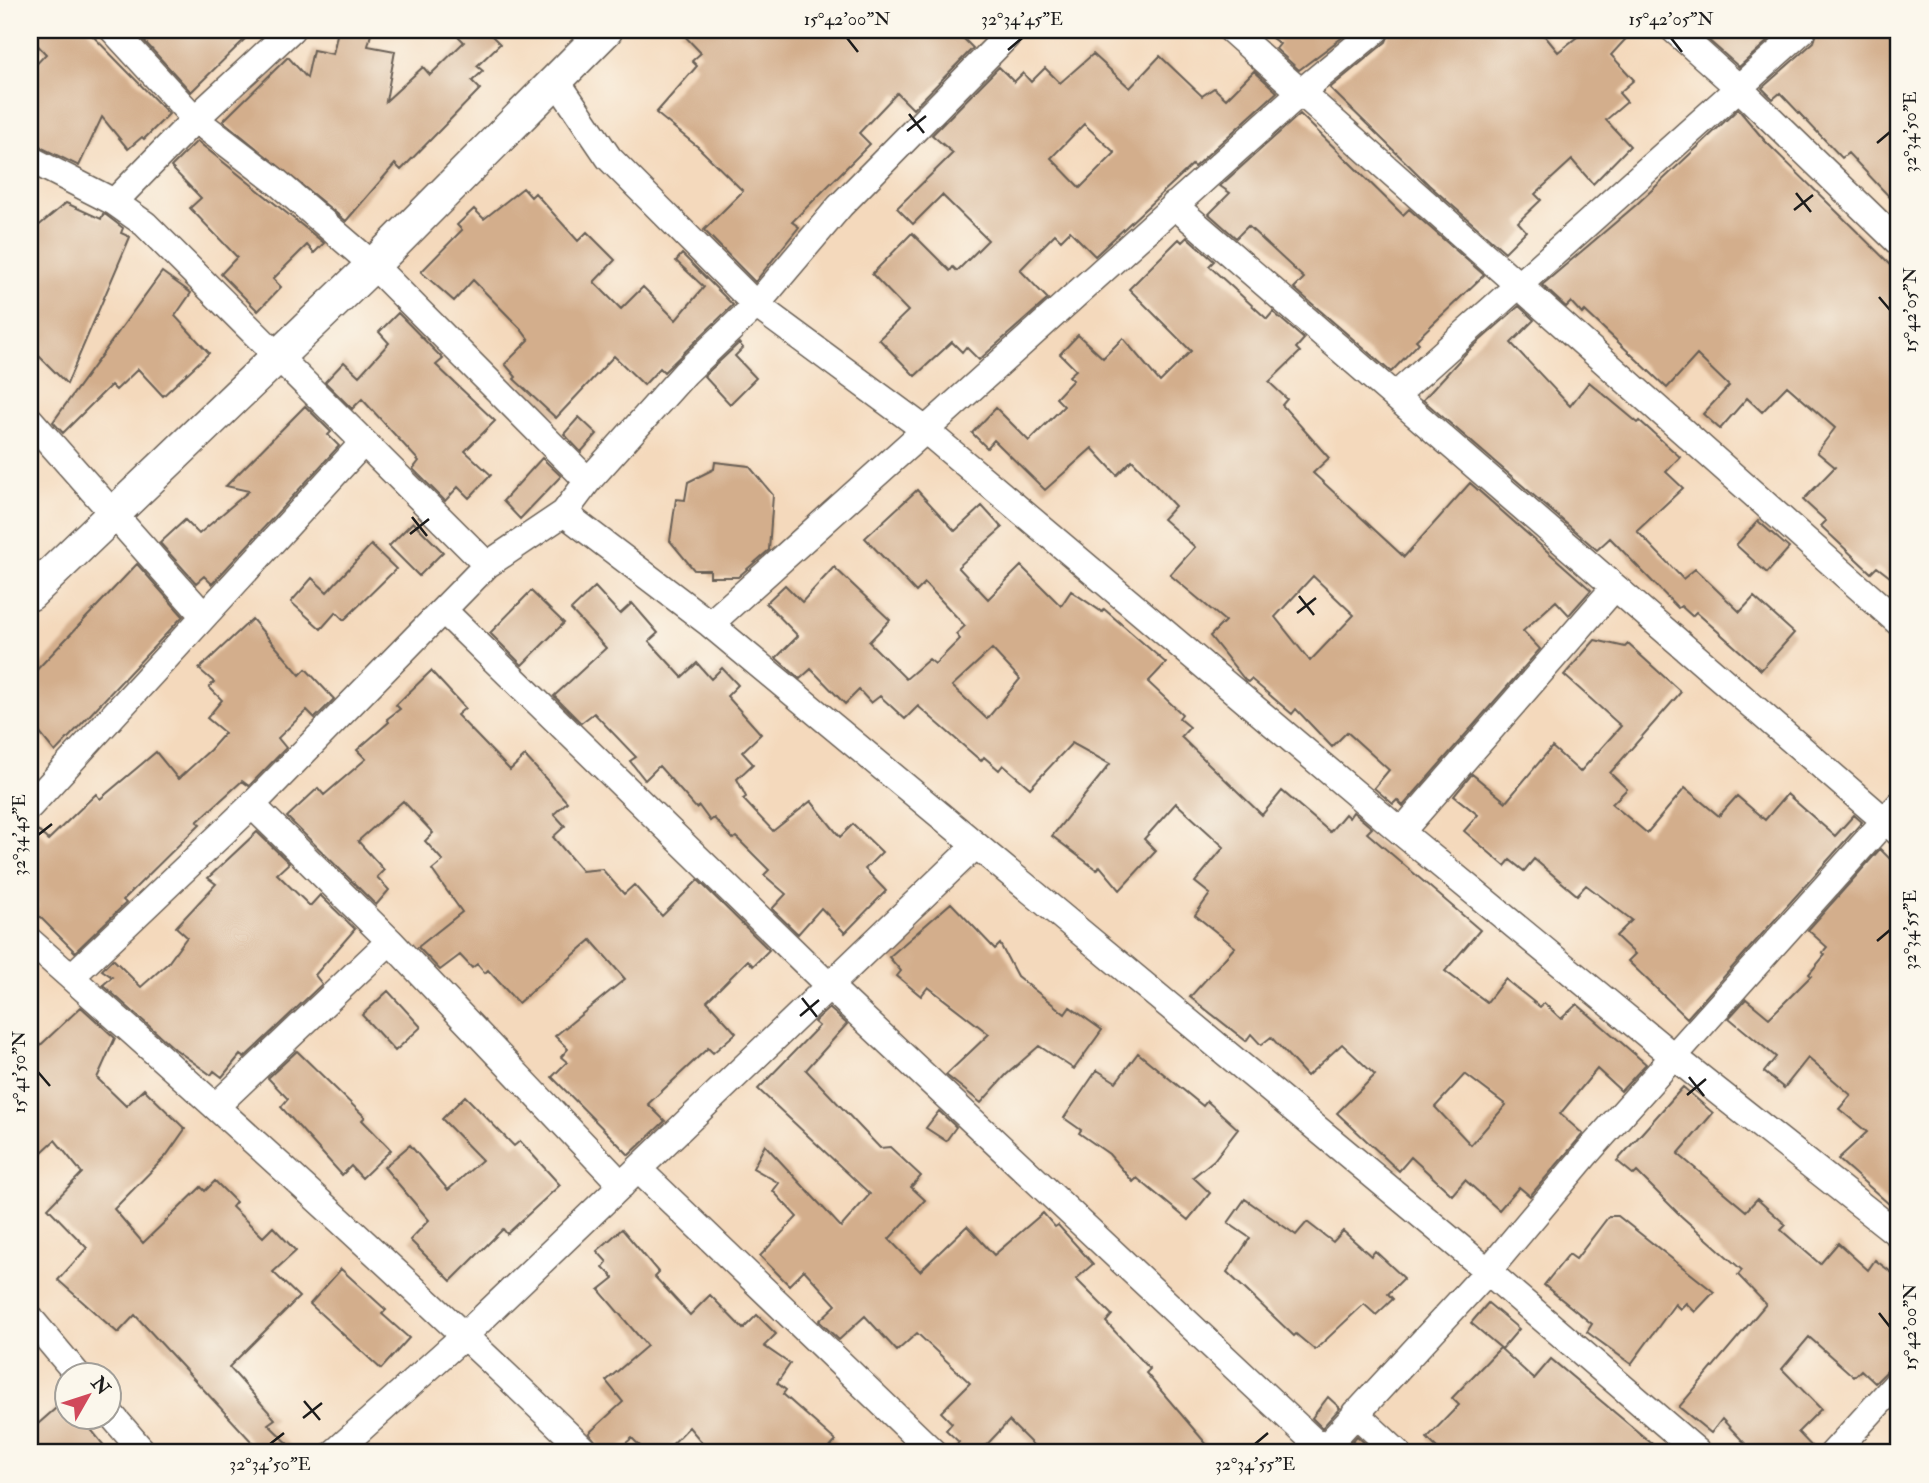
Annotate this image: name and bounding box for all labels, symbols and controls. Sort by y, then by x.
text: 15°42'00"N [804,8,890,31]
text: 32°34'45"E [981,8,1063,31]
text: 15°42'05"N [1628,8,1714,31]
text: 32°34'50"E [1899,91,1922,173]
text: 15°42'05"N [1899,267,1922,353]
text: 32°34'45"E [8,794,31,876]
text: 32°34'55"E [1899,890,1922,970]
text: 15°41'50"N [8,1031,31,1113]
text: 15°42'00"N [1899,1284,1922,1370]
north arrow [52,1360,122,1430]
text: N [85,1371,116,1401]
text: 32°34'50"E [229,1453,311,1476]
text: 32°34'55"E [1215,1453,1295,1476]

